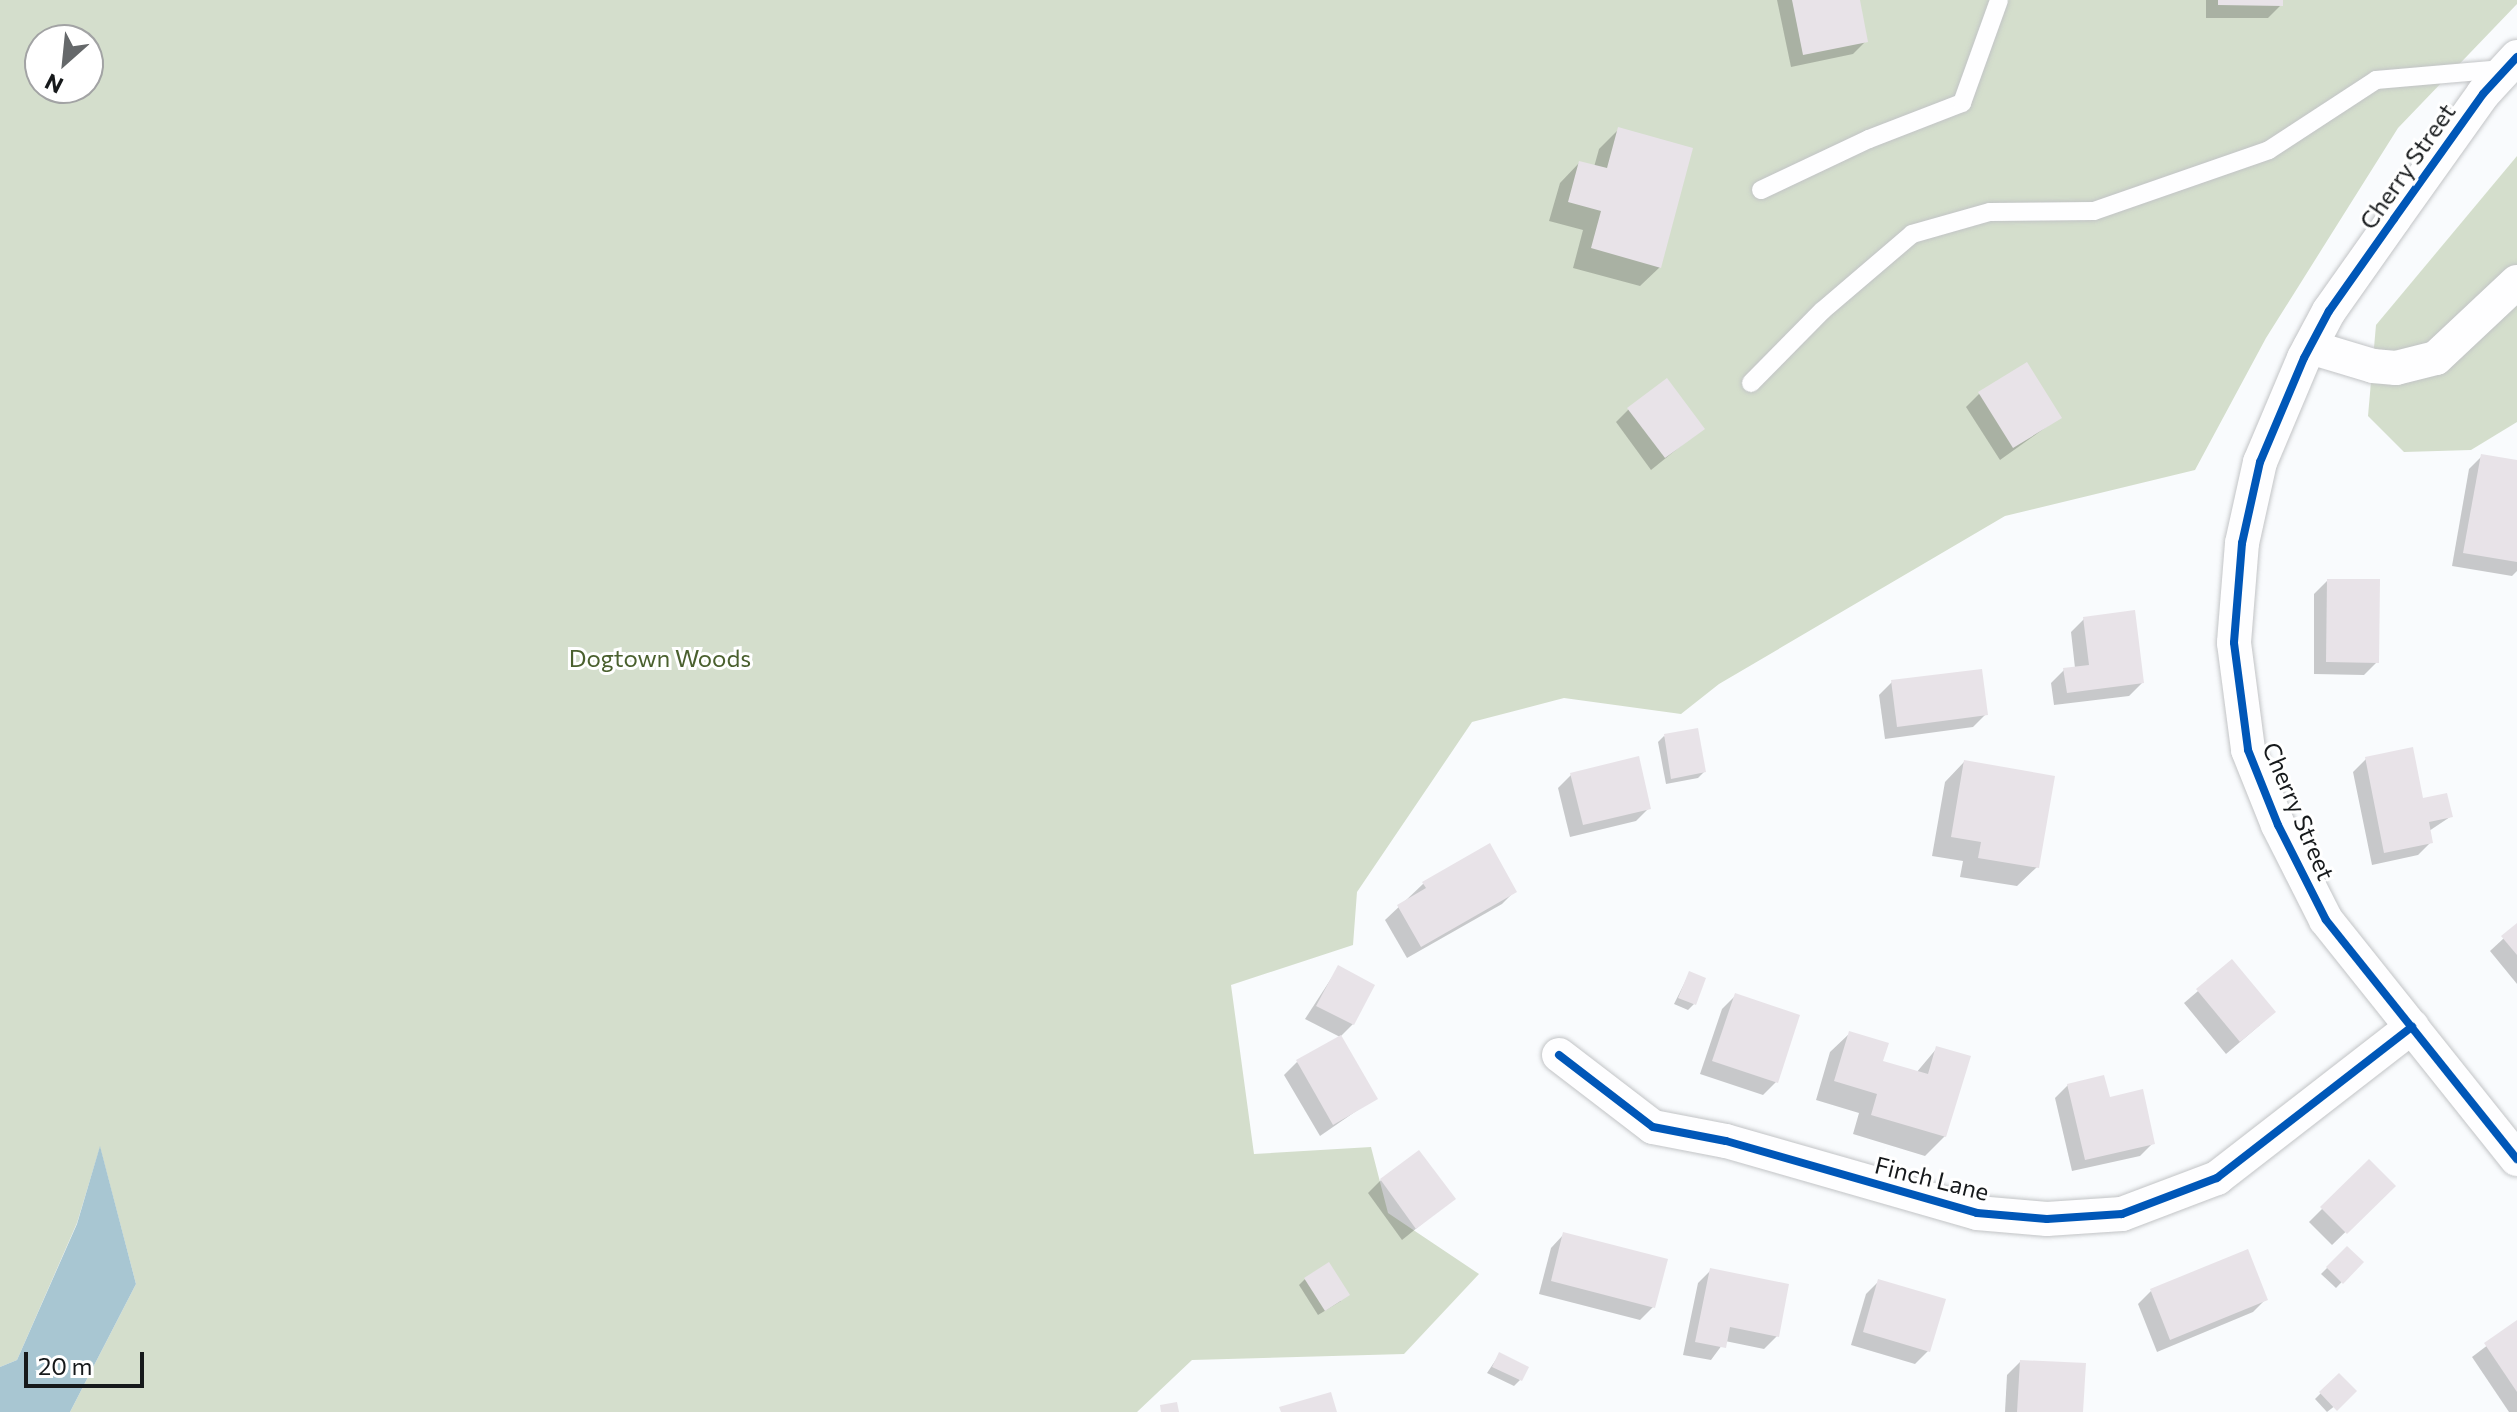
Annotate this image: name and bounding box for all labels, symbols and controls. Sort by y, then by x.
north arrow [24,24,104,104]
text: N [40,68,67,100]
street label: Cherry Street [2353,98,2461,234]
park label: Dogtown Woods [569,644,751,672]
street label: Cherry Street [2257,738,2341,884]
street label: Finch Lane [1872,1150,1992,1206]
scale bar [28,1336,148,1386]
text: 20 m [38,1351,92,1380]

